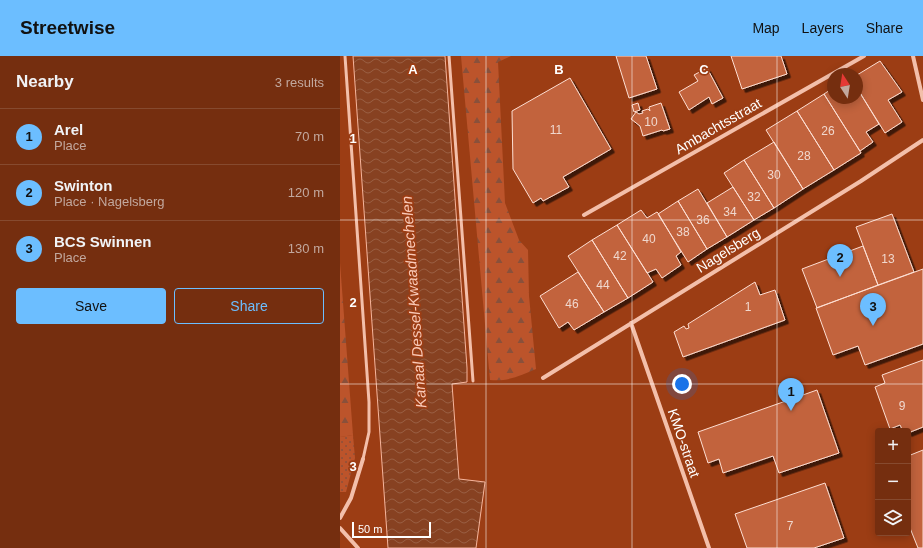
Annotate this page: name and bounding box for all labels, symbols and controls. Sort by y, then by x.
text: Streetwise [20,17,115,38]
text: Map [752,20,780,36]
text: Layers [802,20,844,36]
text: Share [866,20,903,36]
text: A [408,62,418,77]
text: B [554,62,564,77]
text: C [699,62,709,77]
north arrow [827,68,863,104]
text: Nearby [16,72,74,91]
text: 3 results [275,75,324,90]
street label: Ambachtsstraat [672,95,764,157]
house number: 10 [644,115,658,129]
text: Arel [54,121,83,138]
house number: 11 [550,123,563,137]
house number: 26 [821,124,835,138]
text: 1 [25,129,33,144]
text: 70 m [295,129,324,144]
text: 1 [349,131,357,146]
text: Place [54,138,87,153]
house number: 28 [797,149,811,163]
house number: 30 [767,168,781,182]
text: Swinton [54,177,112,194]
text: 2 [25,185,33,200]
text: 120 m [288,185,324,200]
house number: 32 [747,190,761,204]
text: Place · Nagelsberg [54,194,165,209]
water label: Kanaal Dessel-Kwaadmechelen [398,195,429,409]
house number: 34 [723,205,737,219]
house number: 36 [696,213,710,227]
street label: Nagelsberg [693,224,763,276]
house number: 38 [676,225,690,239]
house number: 40 [642,232,656,246]
text: BCS Swinnen [54,233,152,250]
text: 3 [25,241,33,256]
text: 130 m [288,241,324,256]
pin: 2 [827,244,853,277]
house number: 42 [613,249,627,263]
text: Place [54,250,87,265]
house number: 13 [881,252,895,266]
house number: 44 [596,278,610,292]
button: Save [16,288,166,324]
button: Share [174,288,324,324]
pin: 3 [860,293,886,326]
text: 2 [349,295,357,310]
house number: 46 [565,297,579,311]
house number: 1 [745,300,752,314]
your location [672,374,692,394]
pin: 1 [778,378,804,411]
house number: 9 [899,399,906,413]
street label: KMO-straat [665,407,703,480]
map controls [875,428,911,536]
button: + [875,428,911,464]
text: 3 [349,459,357,474]
button: − [875,464,911,500]
button: layers [875,500,911,536]
house number: 7 [787,519,794,533]
scale bar [352,520,431,539]
text: 50 m [358,523,382,535]

